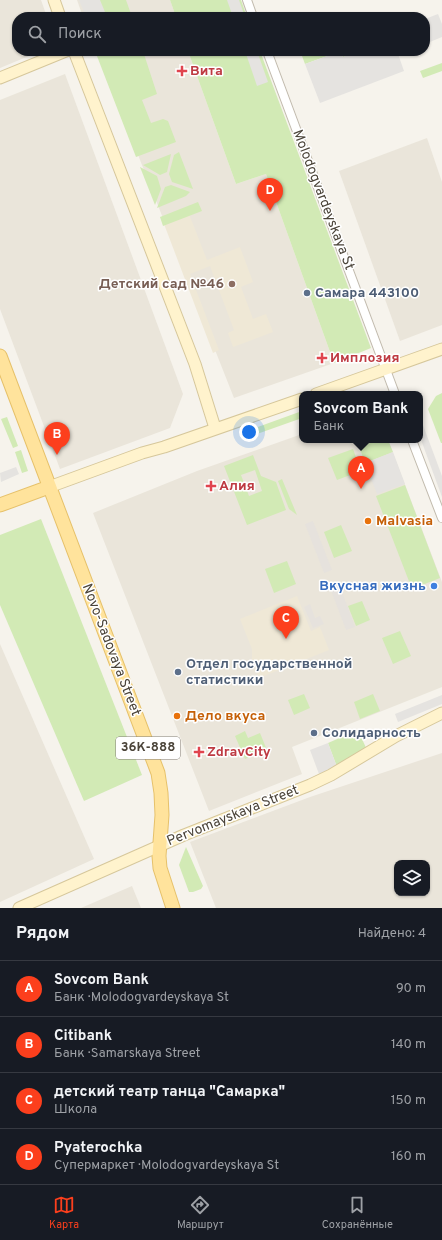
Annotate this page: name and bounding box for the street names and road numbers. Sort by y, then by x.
street label: Molodogvardeyskaya St [288,127,358,273]
street label: Novo-Sadovaya Street [78,582,144,718]
road number: 36К-888 [116,737,180,759]
street label: Pervomayskaya Street [165,782,301,850]

